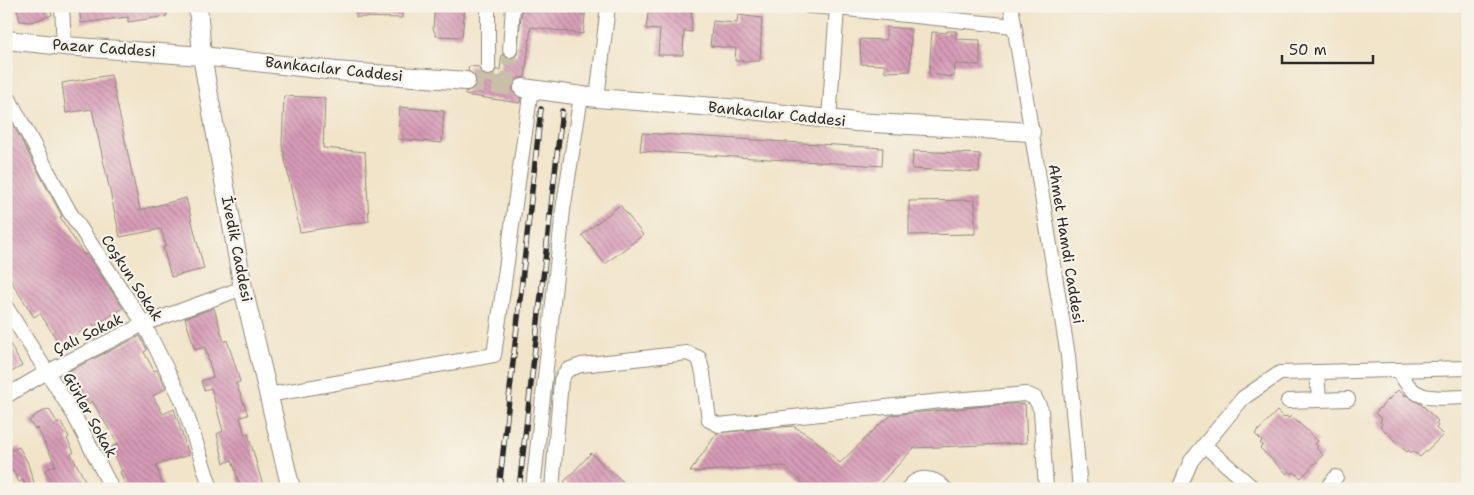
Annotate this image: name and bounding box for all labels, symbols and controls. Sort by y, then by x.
scale bar [1282,32,1373,64]
street label: Pazar Caddesi [52,34,156,62]
text: 50 m [1289,40,1327,60]
street label: Bankacılar Caddesi [264,52,404,86]
street label: Bankacılar Caddesi [707,97,847,131]
street label: Ahmet Hamdi Caddesi [1044,163,1088,325]
street label: İvedik Caddesi [217,194,257,304]
street label: Coşkun Sokak [97,231,167,325]
street label: Çalı Sokak [50,309,126,359]
street label: Gürler Sokak [58,369,122,461]

